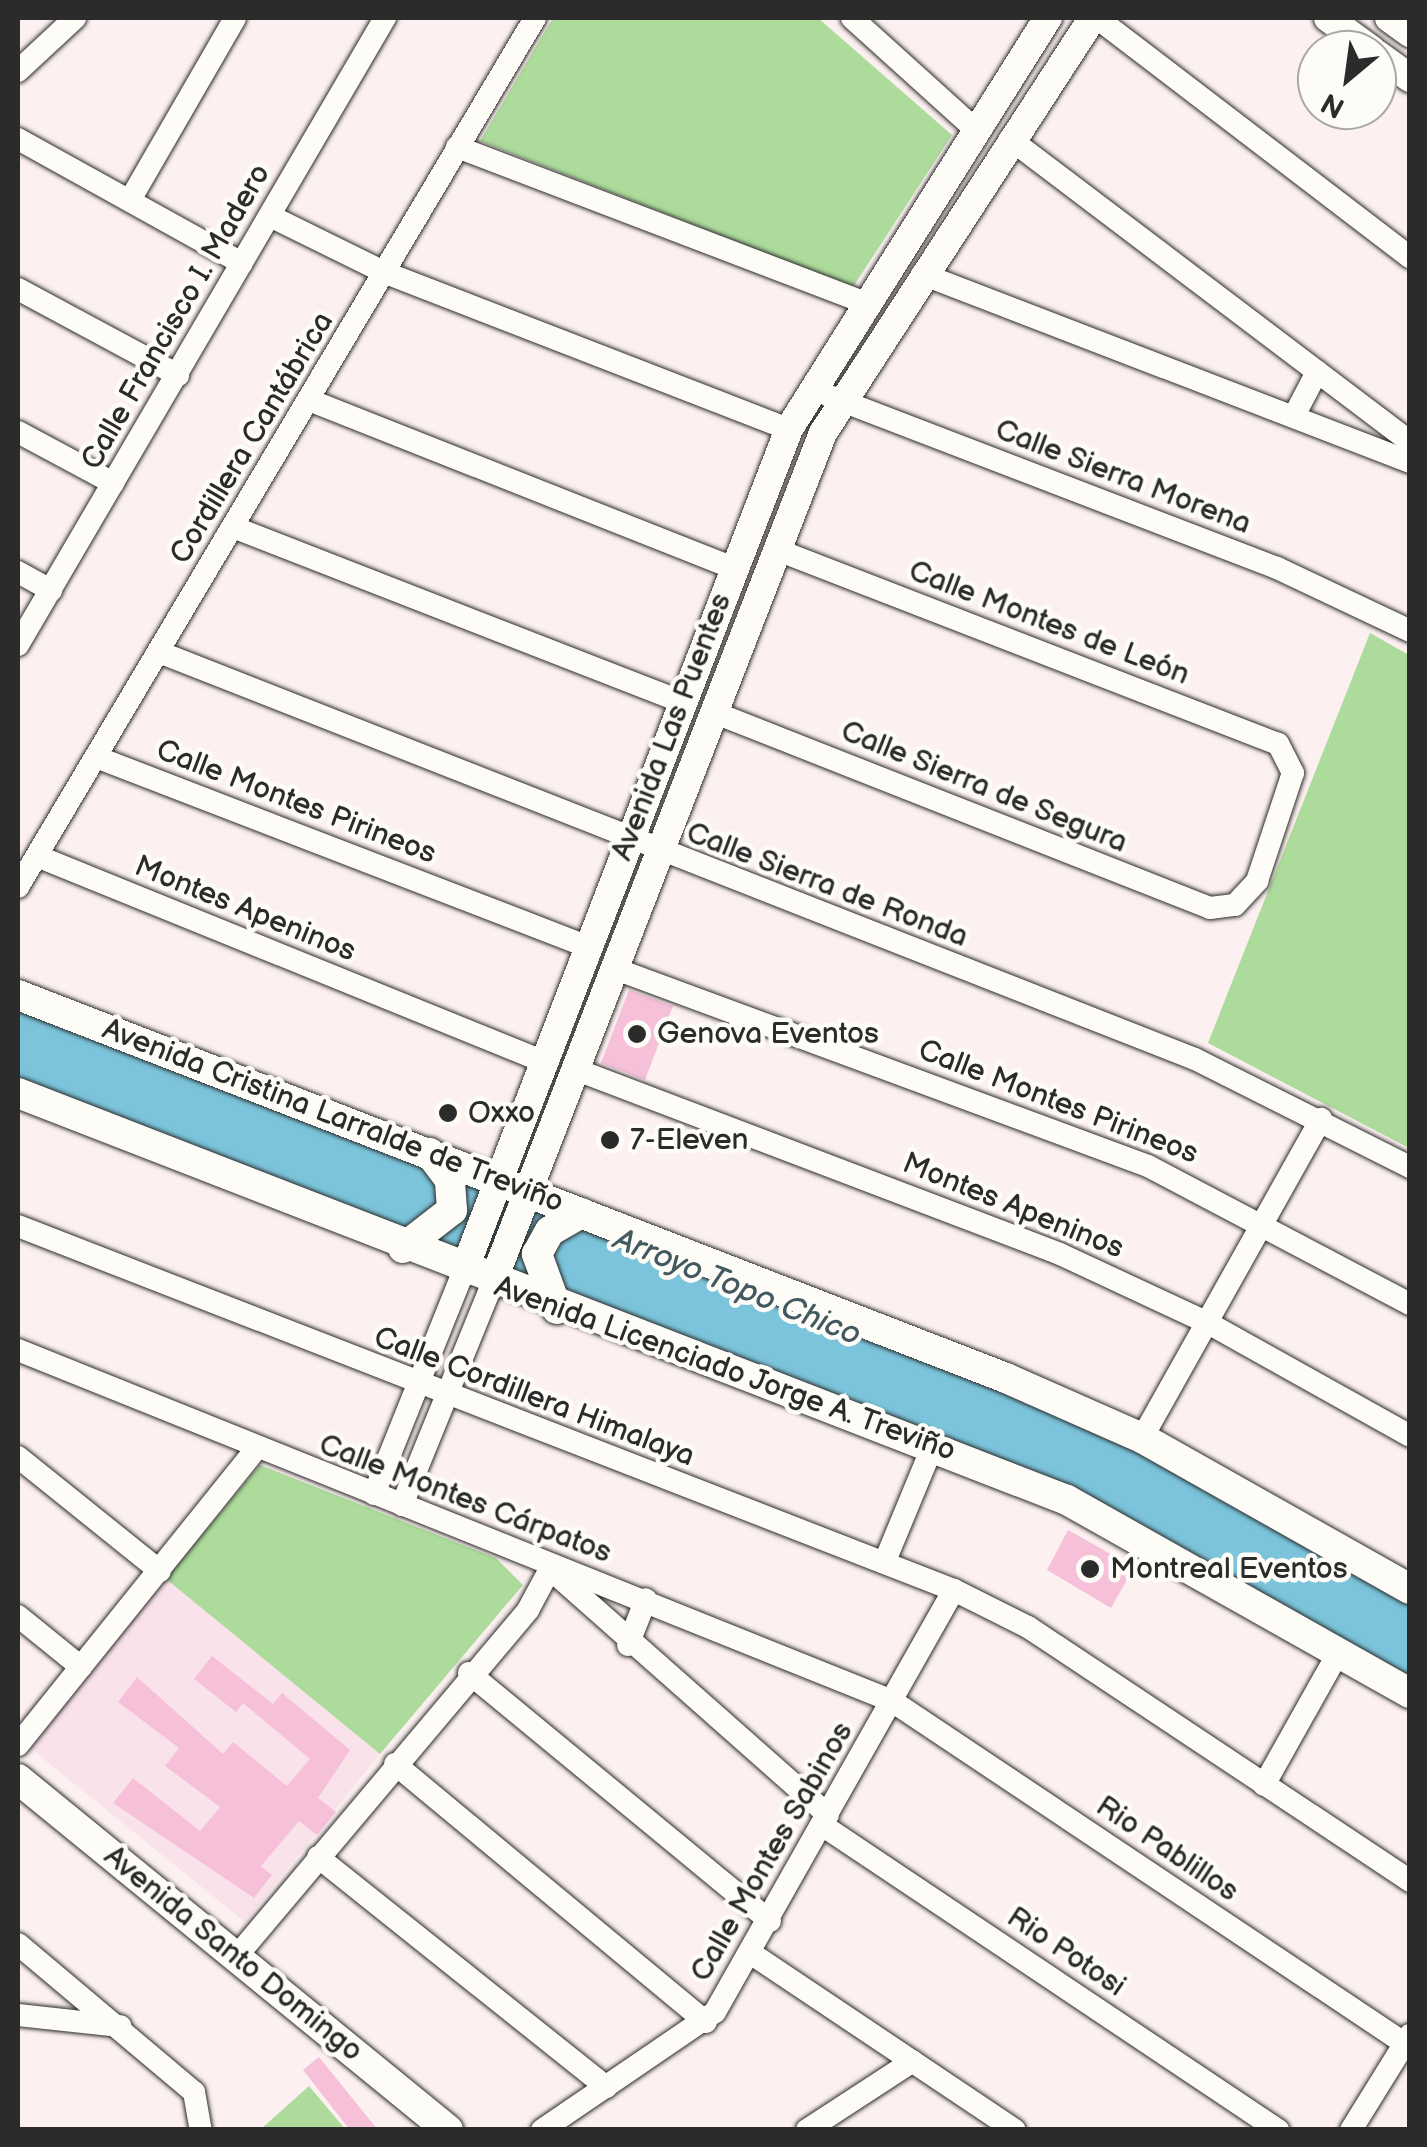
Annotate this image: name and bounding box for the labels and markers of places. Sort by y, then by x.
place label: Genova Eventos [657,1016,879,1052]
marker: Genova Eventos [626,1023,648,1045]
place label: Oxxo [468,1095,535,1131]
marker: Oxxo [437,1102,459,1124]
place label: 7-Eleven [630,1122,748,1158]
marker: 7-Eleven [599,1129,621,1151]
place label: Montreal Eventos [1110,1551,1348,1587]
marker: Montreal Eventos [1079,1558,1101,1580]

